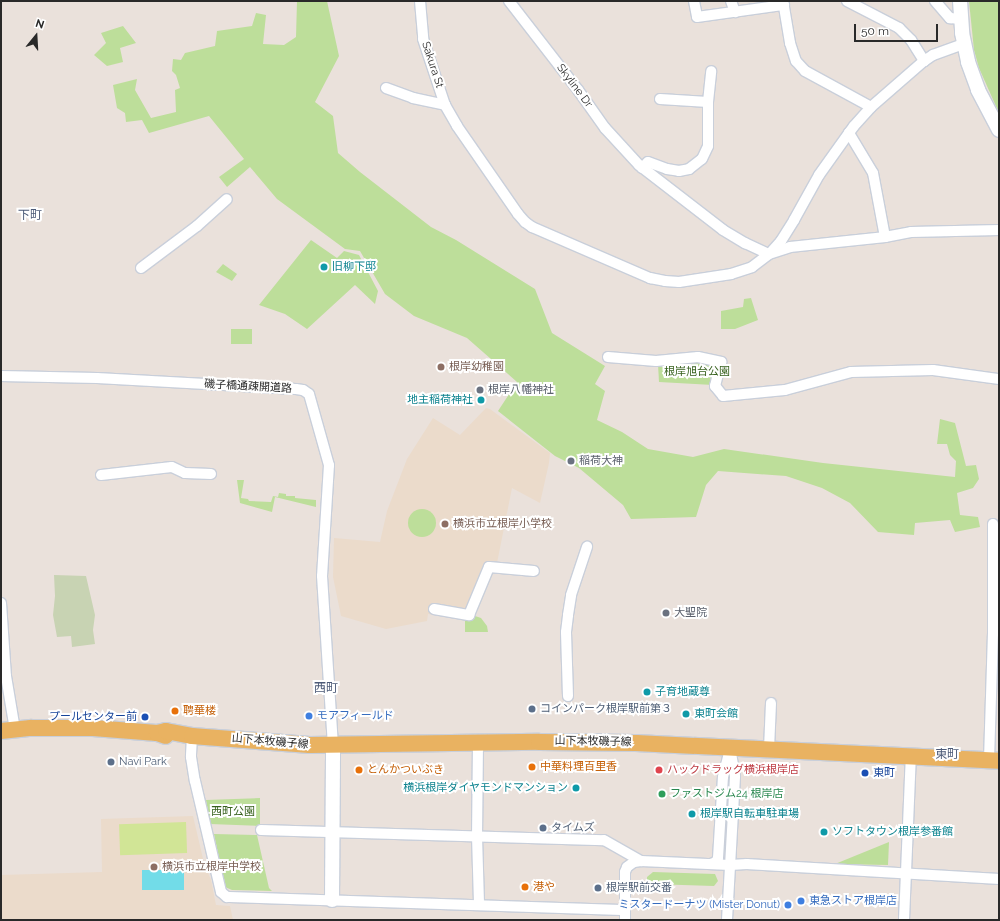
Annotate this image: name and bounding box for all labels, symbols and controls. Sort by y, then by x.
north arrow [16,16,56,56]
scale bar [856,16,940,42]
text: N [34,17,46,32]
text: 50 m [861,24,889,38]
street label: Sakura St [418,40,446,90]
street label: Skyline Dr [553,62,595,110]
district label: 下町 [18,209,42,223]
place label: 旧柳下邸 [332,260,376,274]
marker: 旧柳下邸 [319,262,329,272]
place label: 根岸幼稚園 [449,360,504,374]
marker: 根岸幼稚園 [436,362,446,372]
park label: 根岸旭台公園 [664,365,730,379]
street label: 磯子橋通疎開道路 [204,378,292,396]
place label: 根岸八幡神社 [488,383,554,397]
marker: 根岸八幡神社 [475,385,485,395]
place label: 地主稲荷神社 [407,393,473,407]
marker: 地主稲荷神社 [476,395,486,405]
place label: 稲荷大神 [579,454,623,468]
marker: 稲荷大神 [566,456,576,466]
place label: 横浜市立根岸小学校 [453,517,552,531]
marker: 横浜市立根岸小学校 [440,519,450,529]
place label: 大聖院 [674,606,707,620]
marker: 大聖院 [661,608,671,618]
district label: 西町 [314,682,338,696]
place label: 子育地蔵尊 [655,685,710,699]
marker: 子育地蔵尊 [642,687,652,697]
place label: コインパーク根岸駅前第３ [540,702,672,716]
place label: 聘華楼 [183,704,216,718]
marker: コインパーク根岸駅前第３ [527,704,537,714]
marker: 聘華楼 [170,706,180,716]
place label: 東町会館 [694,707,738,721]
place label: モアフィールド [317,709,394,723]
marker: 東町会館 [681,709,691,719]
place label: プールセンター前 [49,710,137,724]
marker: モアフィールド [304,711,314,721]
marker: プールセンター前 [140,712,150,722]
street label: 山下本牧磯子線 [231,732,309,752]
street label: 山下本牧磯子線 [554,735,632,749]
district label: 東町 [935,748,959,762]
place label: Navi Park [119,755,167,769]
marker: Navi Park [106,757,116,767]
place label: 中華料理百里香 [540,760,617,774]
marker: 中華料理百里香 [527,762,537,772]
place label: とんかついぶき [367,763,444,777]
place label: ハックドラッグ横浜根岸店 [667,763,799,777]
marker: とんかついぶき [354,765,364,775]
marker: ハックドラッグ横浜根岸店 [654,765,664,775]
place label: 東町 [873,766,895,780]
marker: 東町 [860,768,870,778]
place label: 横浜根岸ダイヤモンドマンション [403,781,568,795]
marker: 横浜根岸ダイヤモンドマンション [571,783,581,793]
place label: ファストジム24 根岸店 [670,787,784,801]
marker: ファストジム24 根岸店 [657,789,667,799]
park label: 西町公園 [211,805,255,819]
place label: 根岸駅自転車駐車場 [700,807,799,821]
marker: 根岸駅自転車駐車場 [687,809,697,819]
place label: タイムズ [551,821,595,835]
marker: タイムズ [538,823,548,833]
place label: ソフトタウン根岸参番館 [832,825,953,839]
marker: ソフトタウン根岸参番館 [819,827,829,837]
place label: 横浜市立根岸中学校 [162,860,261,874]
marker: 横浜市立根岸中学校 [149,862,159,872]
place label: 港や [533,880,555,894]
place label: 根岸駅前交番 [606,881,672,895]
marker: 港や [520,882,530,892]
marker: 根岸駅前交番 [593,883,603,893]
place label: 東急ストア根岸店 [809,894,897,908]
marker: 東急ストア根岸店 [796,896,806,906]
place label: ミスタードーナツ (Mister Donut) [618,898,780,912]
marker: ミスタードーナツ (Mister Donut) [783,900,793,910]

